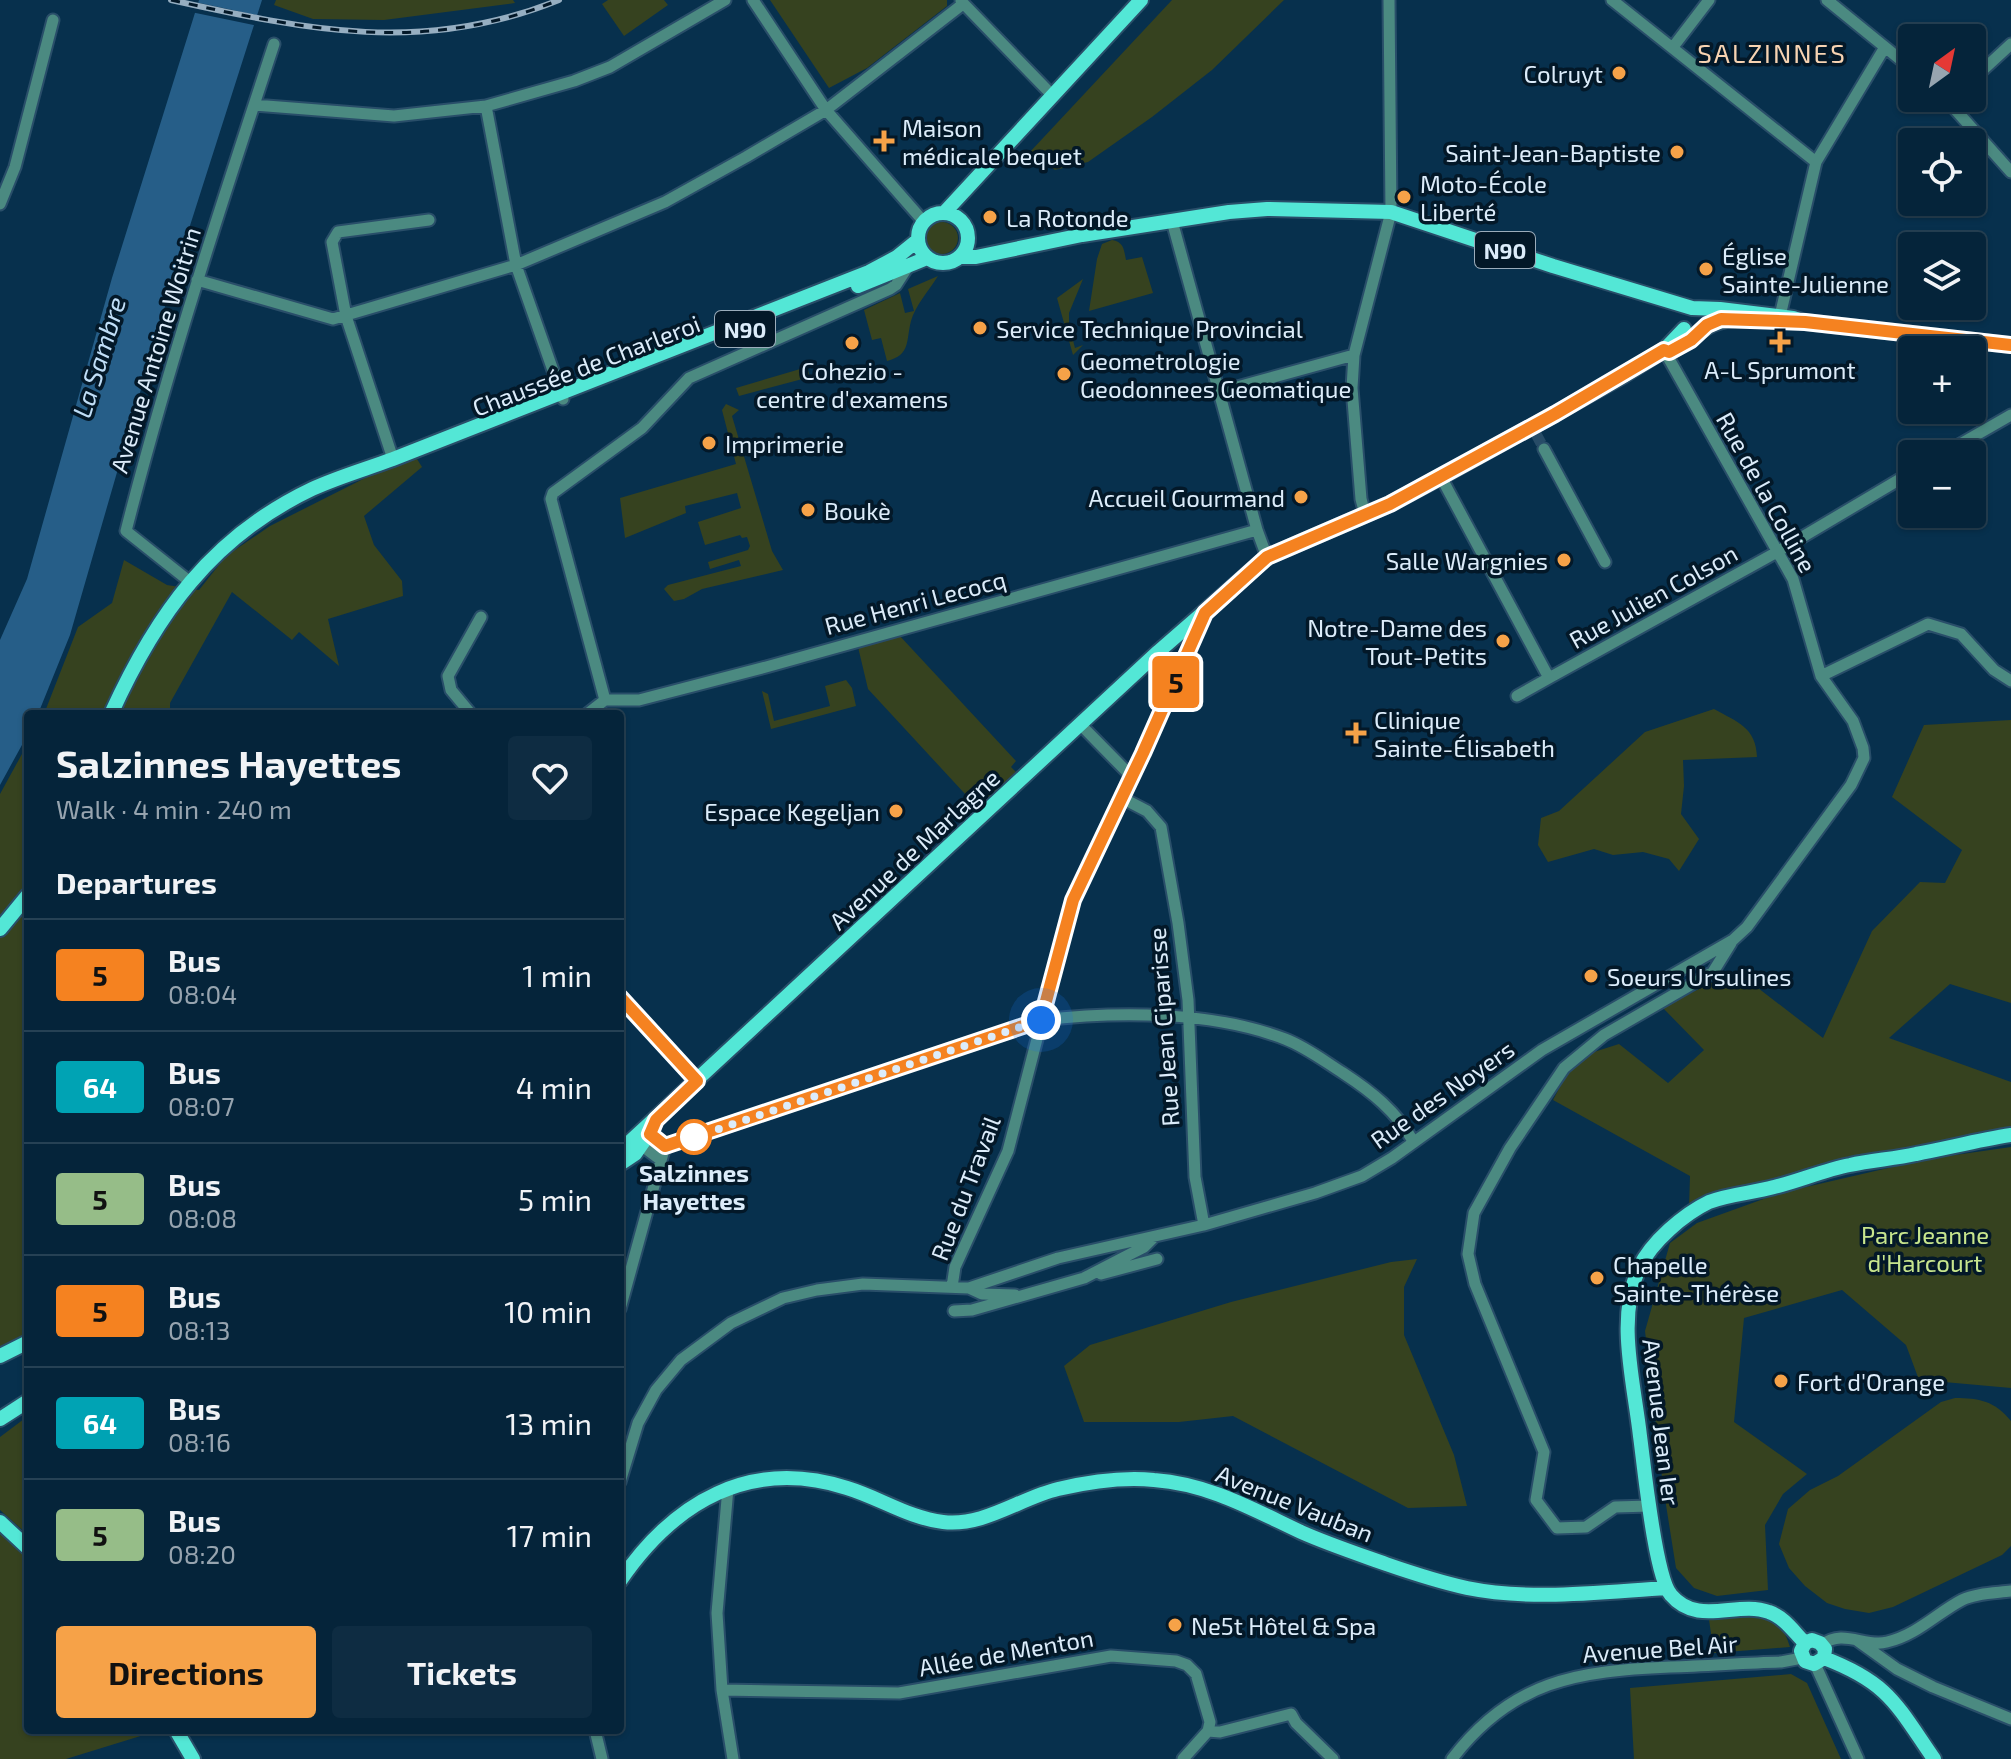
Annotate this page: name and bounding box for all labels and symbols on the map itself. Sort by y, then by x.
north arrow [1898,24,1986,112]
district label: SALZINNES [1697,37,1847,68]
place label: Colruyt [1523,59,1603,88]
marker: Colruyt [1610,64,1628,82]
place label: Maison médicale bequet [902,113,1082,170]
marker: Maison médicale bequet [873,130,895,152]
place label: Saint-Jean-Baptiste [1445,138,1661,167]
marker: Saint-Jean-Baptiste [1668,143,1686,161]
place label: Moto-École Liberté [1420,169,1547,226]
marker: Moto-École Liberté [1395,188,1413,206]
place label: La Rotonde [1006,203,1129,232]
marker: La Rotonde [981,208,999,226]
street label: Avenue Antoine Woitrin [104,224,206,476]
road number: N90 [1475,232,1535,268]
place label: Église Sainte-Julienne [1722,241,1889,298]
marker: Église Sainte-Julienne [1697,260,1715,278]
water label: La Sambre [65,293,131,421]
street label: Chaussée de Charleroi [468,308,704,422]
road number: N90 [715,311,775,347]
place label: Service Technique Provincial [996,314,1303,343]
marker: Service Technique Provincial [971,319,989,337]
marker: A-L Sprumont [1771,333,1789,351]
marker: Cohezio - centre d'examens [843,334,861,352]
place label: Geometrologie Geodonnees Geomatique [1080,346,1351,403]
place label: A-L Sprumont [1704,355,1856,384]
place label: Cohezio - centre d'examens [756,356,948,413]
marker: Geometrologie Geodonnees Geomatique [1055,365,1073,383]
street label: Rue de la Colline [1711,407,1823,577]
place label: Imprimerie [725,429,844,458]
marker: Imprimerie [700,434,718,452]
place label: Accueil Gourmand [1088,483,1285,512]
marker: Accueil Gourmand [1292,488,1310,506]
place label: Boukè [824,496,891,525]
marker: Boukè [799,501,817,519]
street label: Rue Julien Colson [1564,538,1742,654]
place label: Salle Wargnies [1386,546,1548,575]
marker: Salle Wargnies [1555,551,1573,569]
street label: Rue Henri Lecocq [821,564,1009,640]
place label: Notre-Dame des Tout-Petits [1307,613,1487,670]
marker: Notre-Dame des Tout-Petits [1494,632,1512,650]
line badge: 5 [1150,656,1202,708]
place label: Clinique Sainte-Élisabeth [1374,705,1555,762]
marker: Clinique Sainte-Élisabeth [1345,722,1367,744]
street label: Avenue de Marlagne [823,763,1005,935]
place label: Espace Kegeljan [704,797,880,826]
marker: Espace Kegeljan [887,802,905,820]
street label: Rue Jean Ciparisse [1142,927,1184,1127]
place label: Soeurs Ursulines [1607,962,1791,991]
marker: Soeurs Ursulines [1582,967,1600,985]
your location [1021,1000,1061,1040]
street label: Rue des Noyers [1365,1034,1519,1154]
street label: Rue du Travail [924,1112,1006,1264]
marker: Salzinnes Hayettes [677,1120,711,1154]
place label: Salzinnes Hayettes [639,1158,749,1215]
park label: Parc Jeanne d'Harcourt [1861,1220,1989,1277]
place label: Chapelle Sainte-Thérèse [1613,1250,1779,1307]
marker: Chapelle Sainte-Thérèse [1588,1269,1606,1287]
street label: Avenue Jean Ier [1637,1337,1687,1507]
place label: Fort d'Orange [1797,1367,1945,1396]
marker: Fort d'Orange [1772,1372,1790,1390]
street label: Avenue Vauban [1212,1458,1378,1548]
place label: Ne5t Hôtel & Spa [1191,1611,1376,1640]
marker: Ne5t Hôtel & Spa [1166,1616,1184,1634]
street label: Allée de Menton [916,1622,1096,1682]
street label: Avenue Bel Air [1581,1628,1739,1668]

